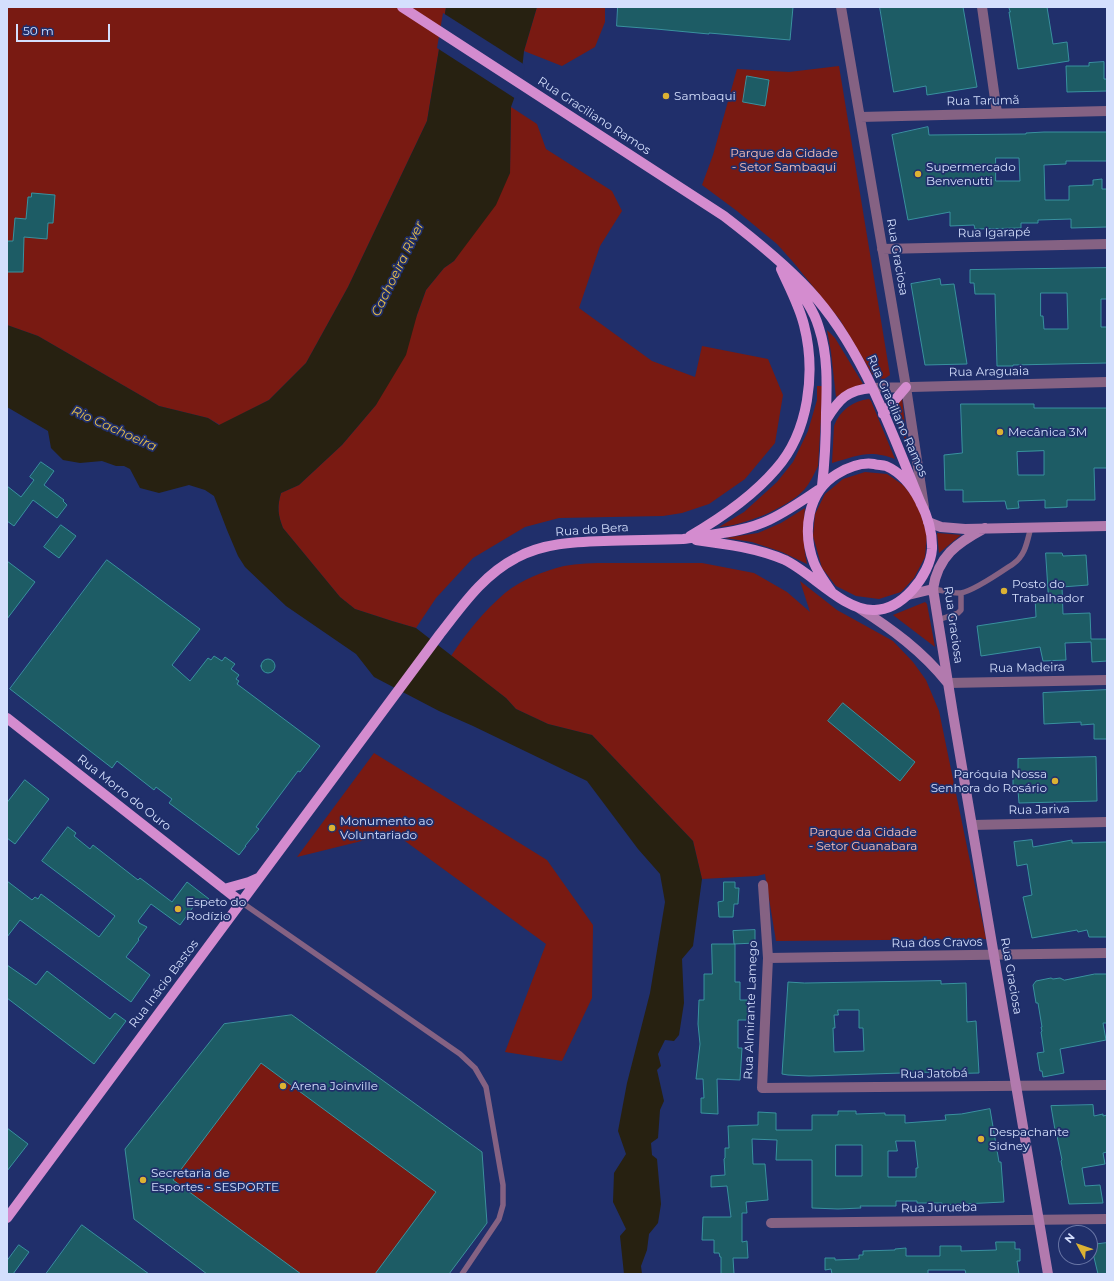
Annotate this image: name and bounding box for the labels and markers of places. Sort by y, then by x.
place label: Sambaqui [674,89,736,103]
marker: Sambaqui [661,91,671,101]
place label: Supermercado Benvenutti [926,160,1016,188]
marker: Supermercado Benvenutti [913,169,923,179]
place label: Mecânica 3M [1008,425,1087,439]
marker: Mecânica 3M [995,427,1005,437]
place label: Posto do Trabalhador [1012,577,1084,605]
marker: Posto do Trabalhador [999,586,1009,596]
place label: Paróquia Nossa Senhora do Rosário [931,767,1047,795]
marker: Paróquia Nossa Senhora do Rosário [1050,776,1060,786]
place label: Monumento ao Voluntariado [340,814,433,842]
marker: Monumento ao Voluntariado [327,823,337,833]
place label: Espeto do Rodízio [186,895,246,923]
marker: Espeto do Rodízio [173,904,183,914]
place label: Arena Joinville [291,1079,378,1093]
marker: Arena Joinville [278,1081,288,1091]
place label: Despachante Sidney [989,1125,1069,1153]
marker: Despachante Sidney [976,1134,986,1144]
place label: Secretaria de Esportes - SESPORTE [151,1166,279,1194]
marker: Secretaria de Esportes - SESPORTE [138,1175,148,1185]

